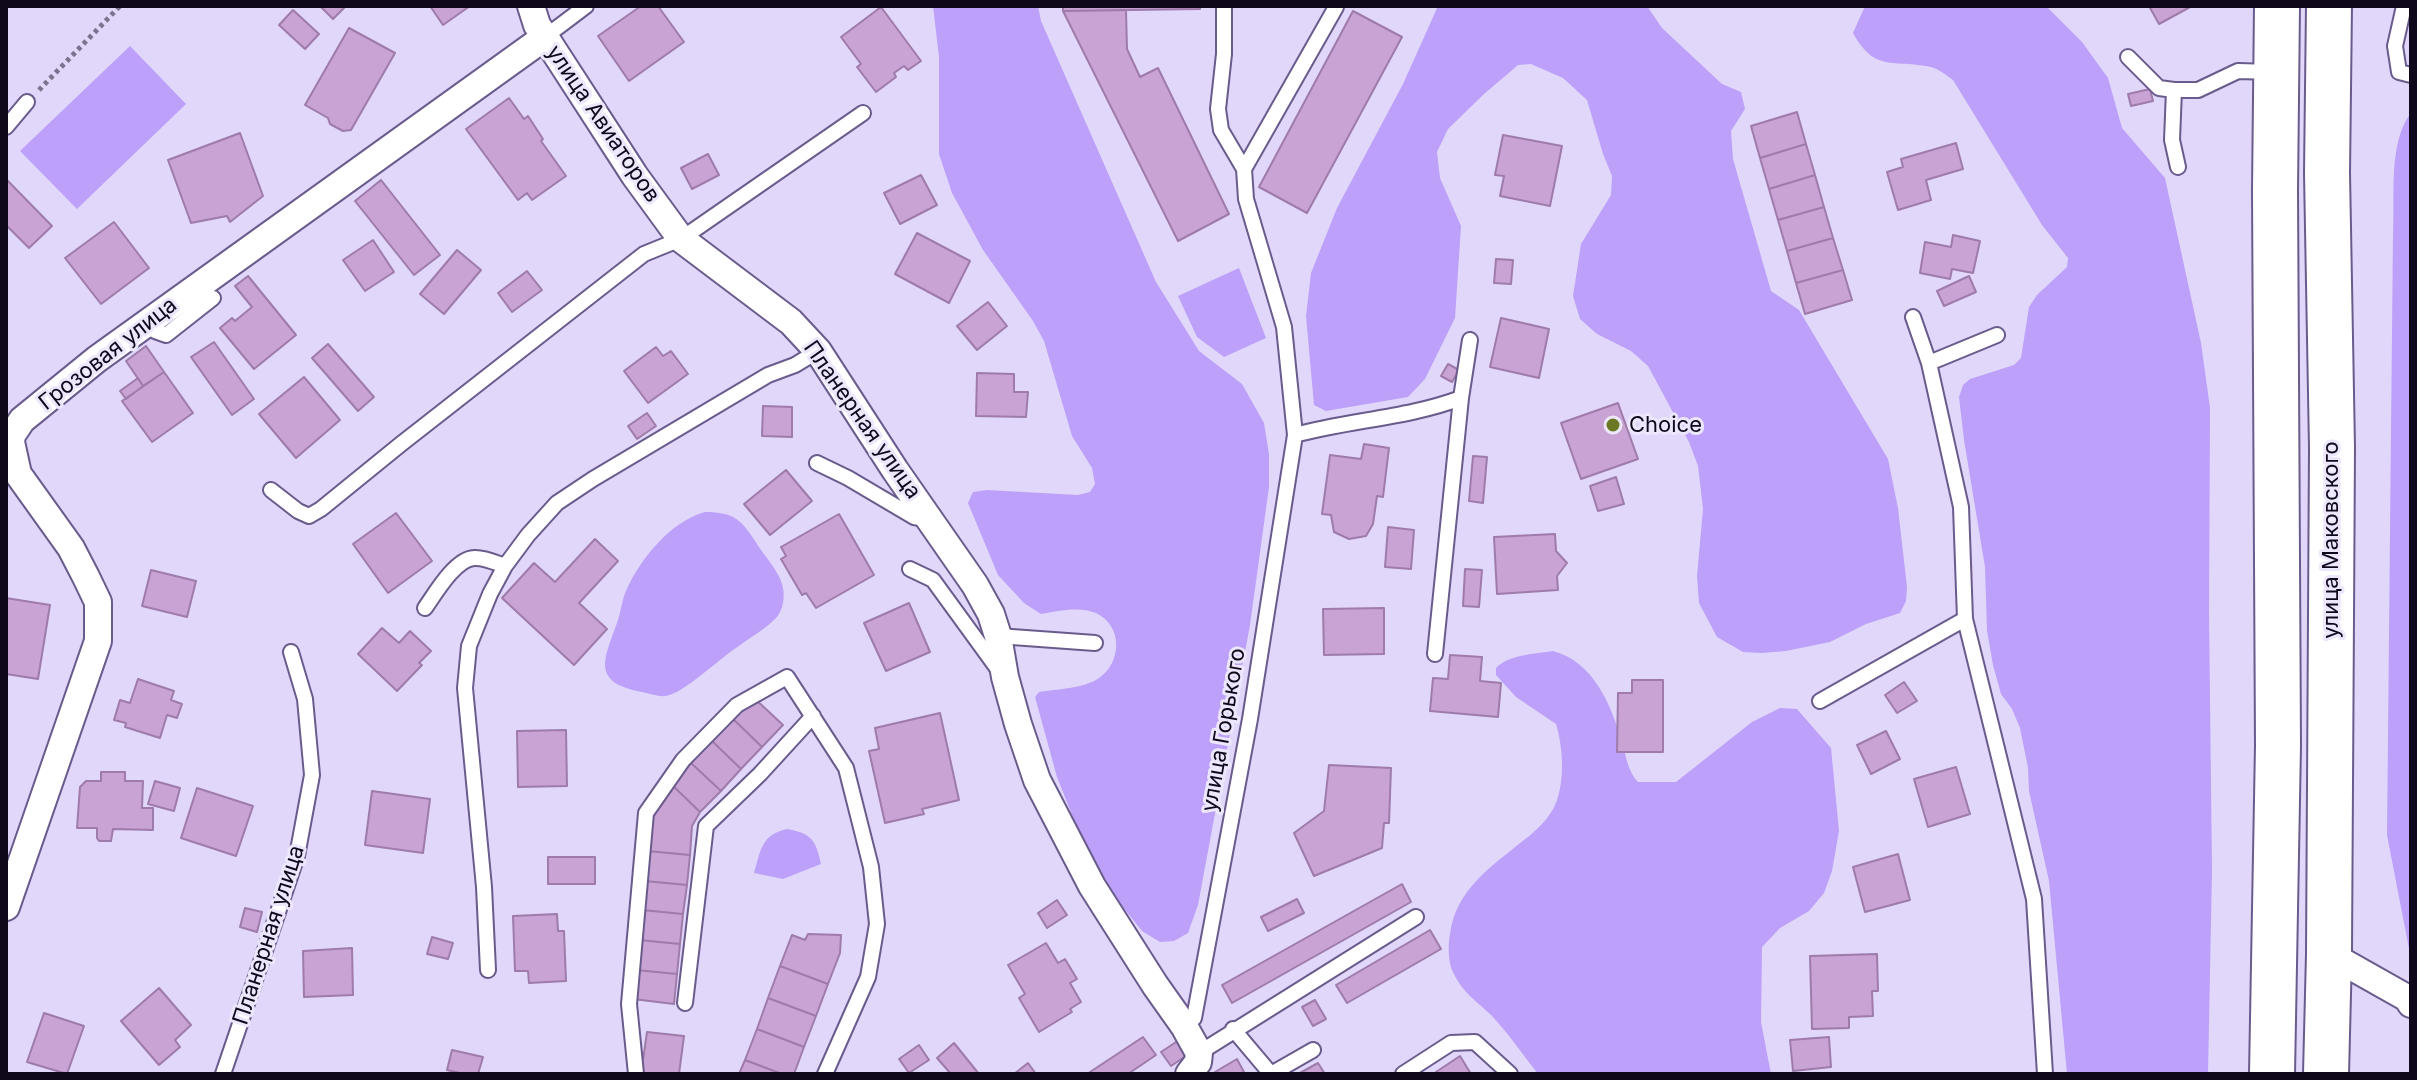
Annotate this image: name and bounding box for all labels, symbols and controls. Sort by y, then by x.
street label: улица Авиаторов [541,40,665,208]
street label: Грозовая улица [34,292,182,416]
street label: Планерная улица [798,336,926,504]
place label: Choice [1629,412,1702,438]
marker: Choice [1604,416,1622,434]
street label: улица Маковского [2318,441,2344,639]
street label: улица Горького [1197,646,1251,814]
street label: Планерная улица [228,842,310,1028]

